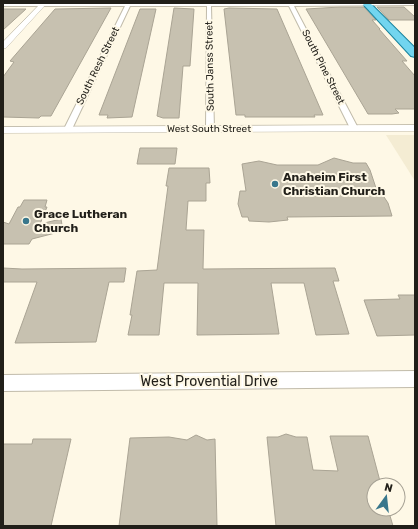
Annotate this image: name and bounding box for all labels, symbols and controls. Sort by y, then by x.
street label: South Janss Street [203,21,217,111]
street label: South Resh Street [74,25,122,107]
street label: South Pine Street [299,28,347,106]
street label: West South Street [167,123,251,135]
place label: Anaheim First Christian Church [283,170,385,198]
marker: Anaheim First Christian Church [270,179,280,189]
place label: Grace Lutheran Church [34,207,128,235]
marker: Grace Lutheran Church [21,216,31,226]
street label: West Provential Drive [140,373,278,390]
north arrow [366,477,406,517]
text: N [383,481,394,495]

